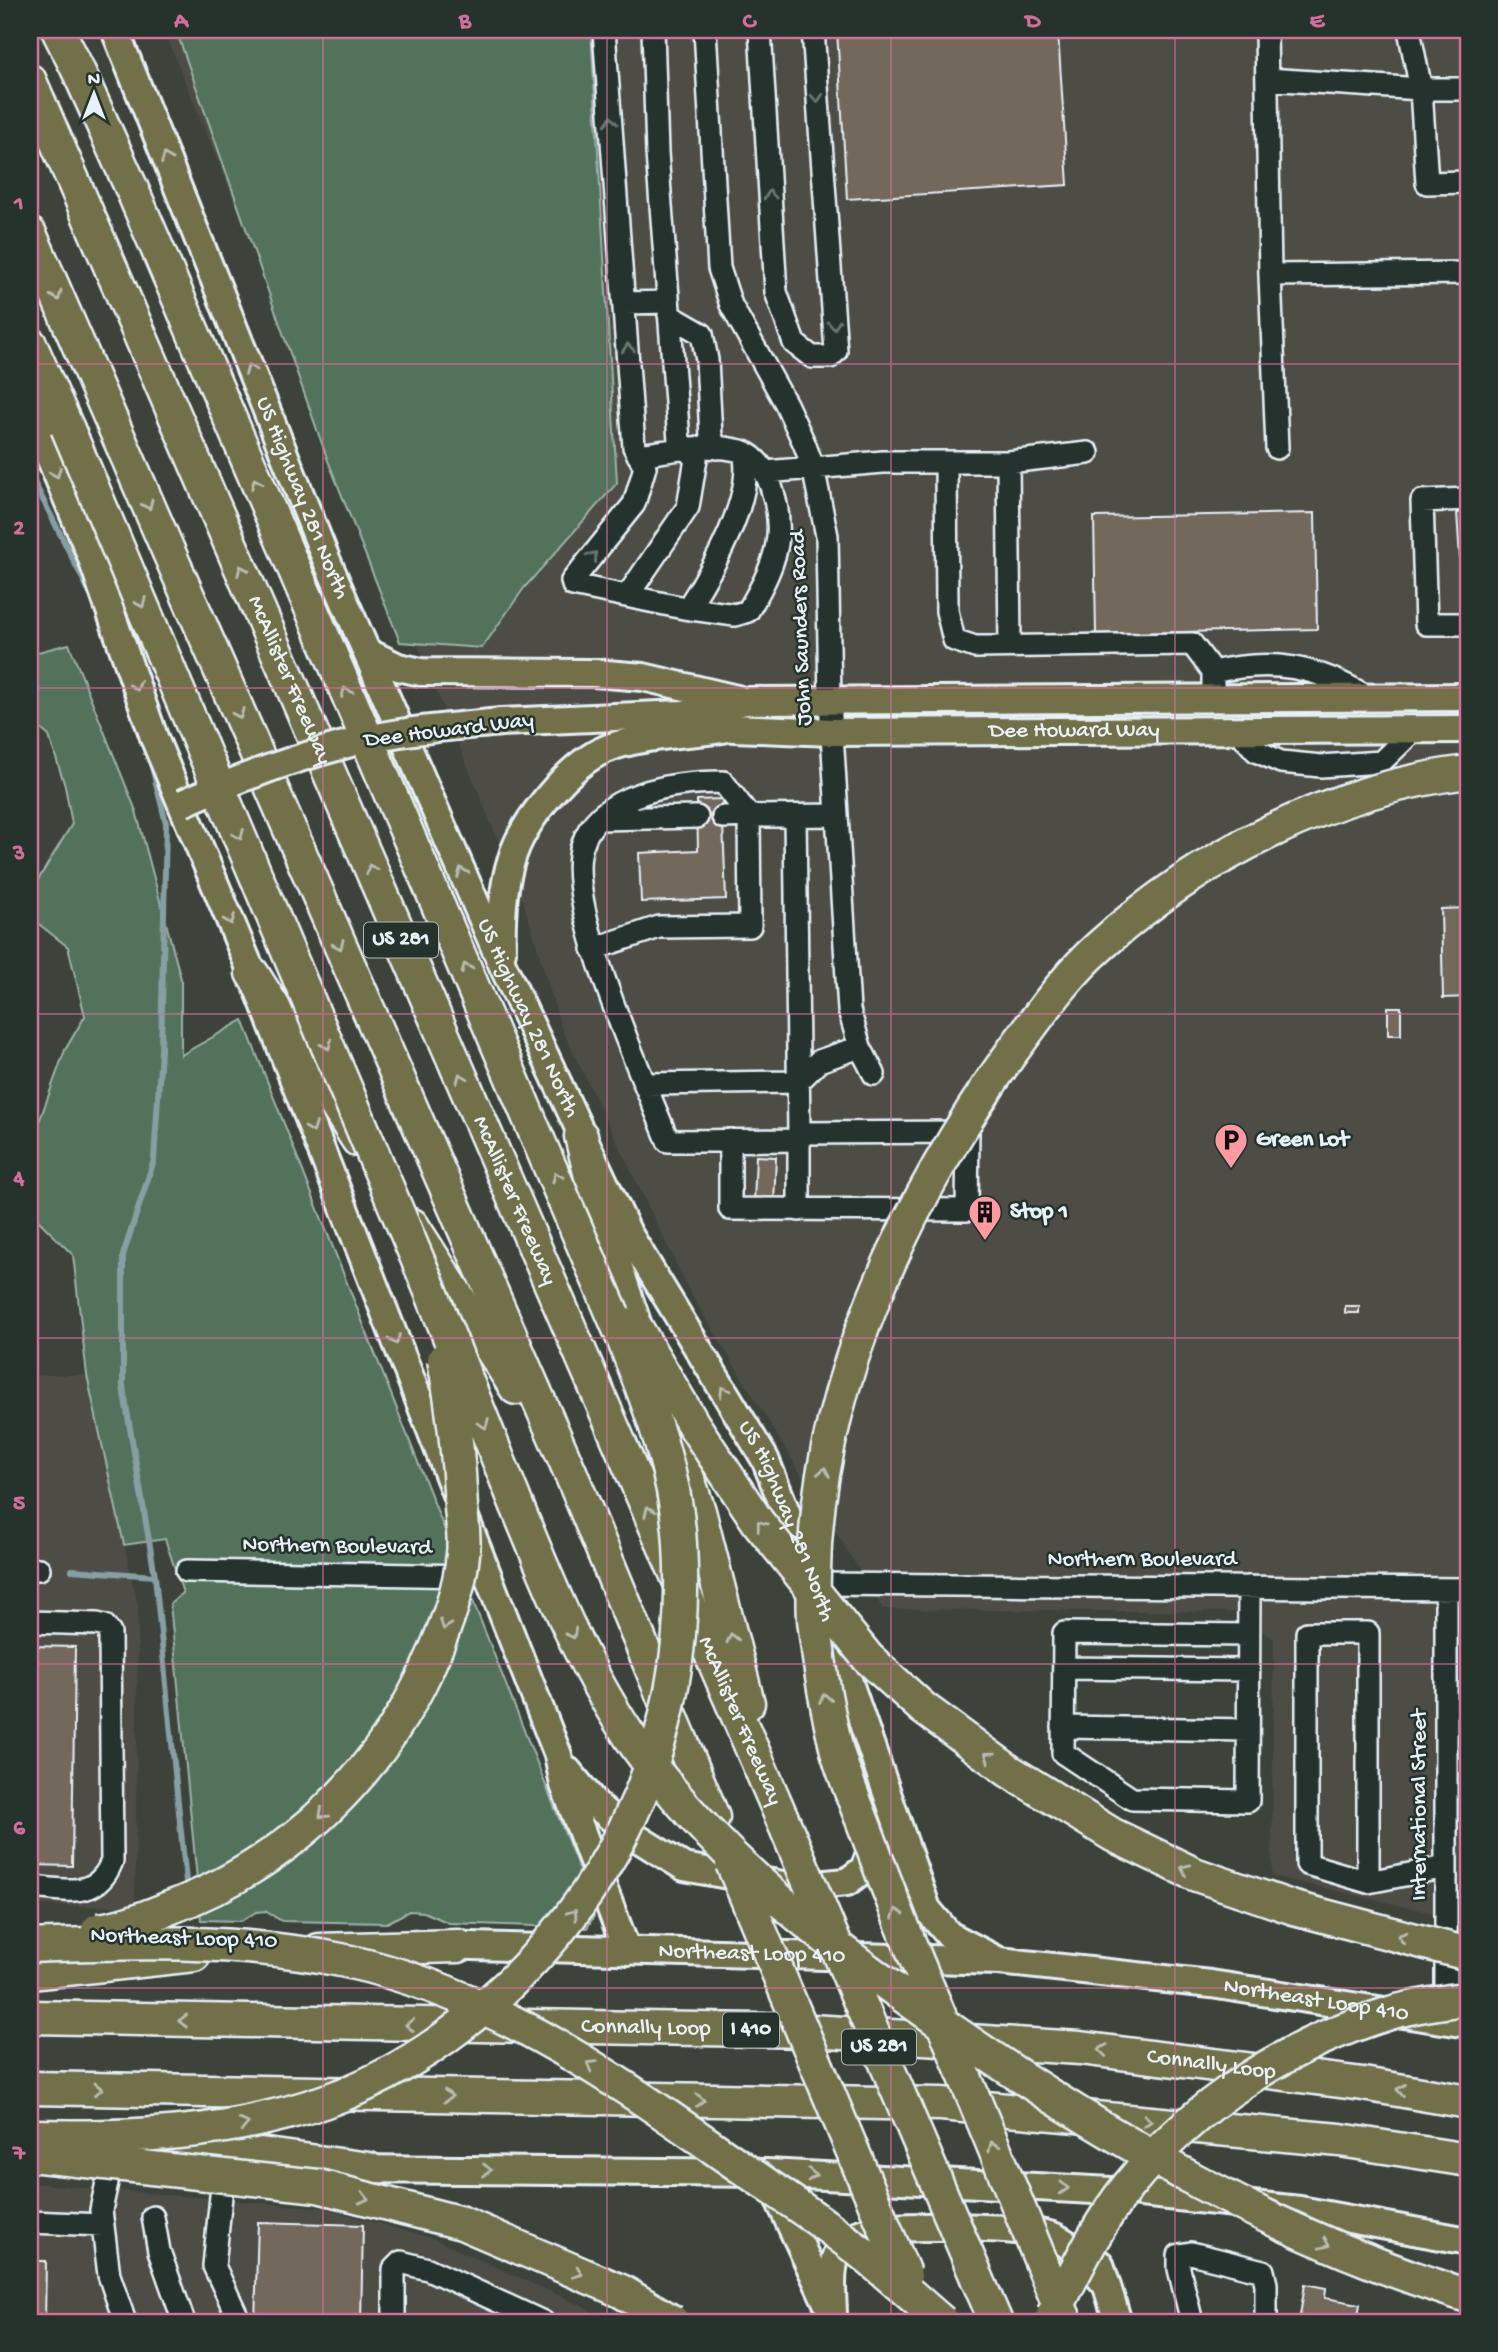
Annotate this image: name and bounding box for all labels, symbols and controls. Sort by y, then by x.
text: A [173,9,189,36]
text: B [458,9,472,36]
text: C [743,9,758,36]
text: D [1024,9,1042,36]
text: E [1310,9,1326,36]
north arrow [60,60,130,130]
text: N [88,69,100,92]
one-way arrow [810,93,825,104]
one-way arrow [604,115,619,126]
one-way arrow [161,152,175,164]
one-way arrow [763,189,778,200]
text: 1 [13,191,24,218]
one-way arrow [49,289,63,302]
one-way arrow [826,320,841,331]
one-way arrow [621,342,636,353]
one-way arrow [245,364,259,376]
street label: US Highway 281 North [249,393,355,603]
one-way arrow [48,466,62,478]
one-way arrow [250,478,264,490]
one-way arrow [140,498,154,510]
text: 2 [13,516,25,543]
street label: John Saunders Road [785,528,819,726]
one-way arrow [585,551,597,564]
one-way arrow [236,565,250,577]
street label: McAllister Freeway [241,592,338,769]
one-way arrow [133,595,147,608]
one-way arrow [128,679,142,692]
one-way arrow [340,686,354,699]
one-way arrow [231,706,245,719]
street label: Dee Howard Way [361,707,535,755]
street label: Dee Howard Way [987,717,1160,745]
one-way arrow [231,828,245,840]
text: 3 [12,841,25,868]
one-way arrow [365,864,379,876]
one-way arrow [456,867,470,880]
one-way arrow [222,913,236,925]
street label: US Highway 281 North [470,915,585,1122]
road number: US 281 [364,922,438,958]
one-way arrow [331,938,345,950]
one-way arrow [460,963,474,975]
one-way arrow [319,1037,333,1050]
one-way arrow [455,1072,469,1085]
street label: McAllister Freeway [466,1112,563,1289]
one-way arrow [304,1121,318,1133]
parking icon: Green Lot [1212,1121,1250,1170]
place label: Green Lot [1256,1127,1351,1154]
text: 4 [13,1166,25,1193]
one-way arrow [551,1171,565,1184]
building icon: Stop 1 [966,1193,1004,1242]
place label: Stop 1 [1010,1199,1068,1226]
one-way arrow [386,1333,400,1345]
one-way arrow [719,1385,732,1398]
street label: US Highway 281 North [731,1416,840,1625]
one-way arrow [476,1417,490,1429]
one-way arrow [816,1466,831,1478]
text: 5 [13,1491,25,1518]
one-way arrow [643,1506,657,1519]
one-way arrow [757,1521,770,1533]
street label: Northern Boulevard [242,1532,433,1562]
street label: Northern Boulevard [1047,1547,1238,1574]
one-way arrow [439,1619,453,1631]
one-way arrow [563,1627,577,1639]
street label: McAllister Freeway [691,1632,788,1810]
one-way arrow [726,1632,740,1644]
one-way arrow [818,1692,833,1704]
street label: International Street [1407,1708,1434,1901]
one-way arrow [984,1752,996,1764]
one-way arrow [318,1806,331,1819]
text: 6 [13,1816,26,1843]
one-way arrow [1180,1864,1192,1878]
one-way arrow [891,1908,905,1920]
one-way arrow [565,1909,577,1922]
street label: Northeast Loop 410 [90,1922,278,1956]
one-way arrow [1396,1931,1408,1945]
street label: Northeast Loop 410 [658,1938,846,1970]
street label: Northeast Loop 410 [1222,1973,1411,2028]
road number: I 410 [723,2012,779,2048]
one-way arrow [177,2013,188,2029]
street label: Connally Loop [581,2013,711,2043]
one-way arrow [405,2017,415,2033]
road number: US 281 [842,2030,916,2064]
one-way arrow [1097,2043,1109,2058]
street label: Connally Loop [1145,2043,1277,2086]
one-way arrow [586,2060,599,2073]
one-way arrow [93,2082,104,2097]
one-way arrow [1395,2083,1407,2098]
one-way arrow [443,2088,454,2104]
one-way arrow [695,2092,706,2108]
one-way arrow [1142,2113,1153,2128]
one-way arrow [238,2117,250,2132]
text: 7 [12,2141,26,2168]
one-way arrow [987,2141,1001,2153]
one-way arrow [482,2162,492,2178]
one-way arrow [807,2167,818,2182]
one-way arrow [1058,2180,1069,2195]
one-way arrow [358,2190,370,2204]
one-way arrow [1318,2236,1330,2250]
one-way arrow [571,2265,584,2279]

